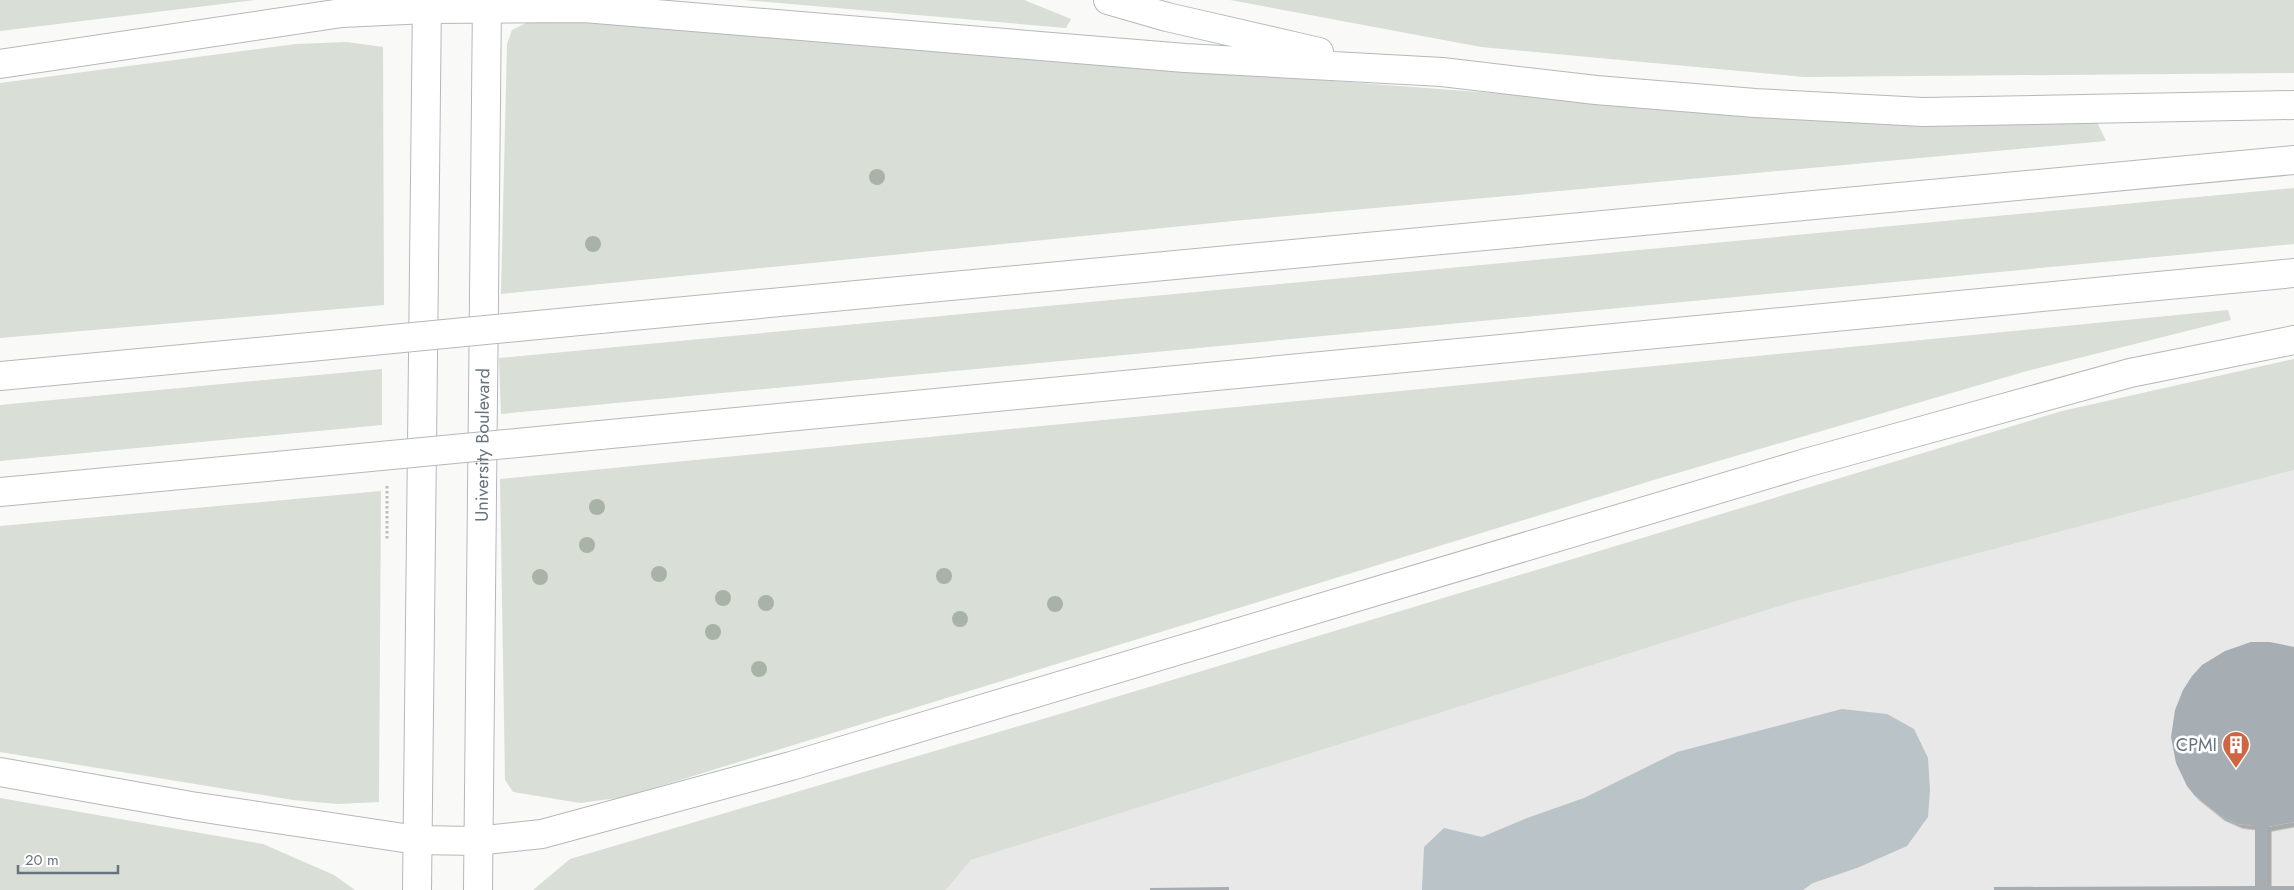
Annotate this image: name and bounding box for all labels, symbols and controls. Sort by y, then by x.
street label: University Boulevard [469,368,496,522]
building icon: CPMI [2221,730,2251,769]
place label: CPMI [2176,732,2217,758]
scale bar [18,842,118,874]
text: 20 m [25,849,59,871]

